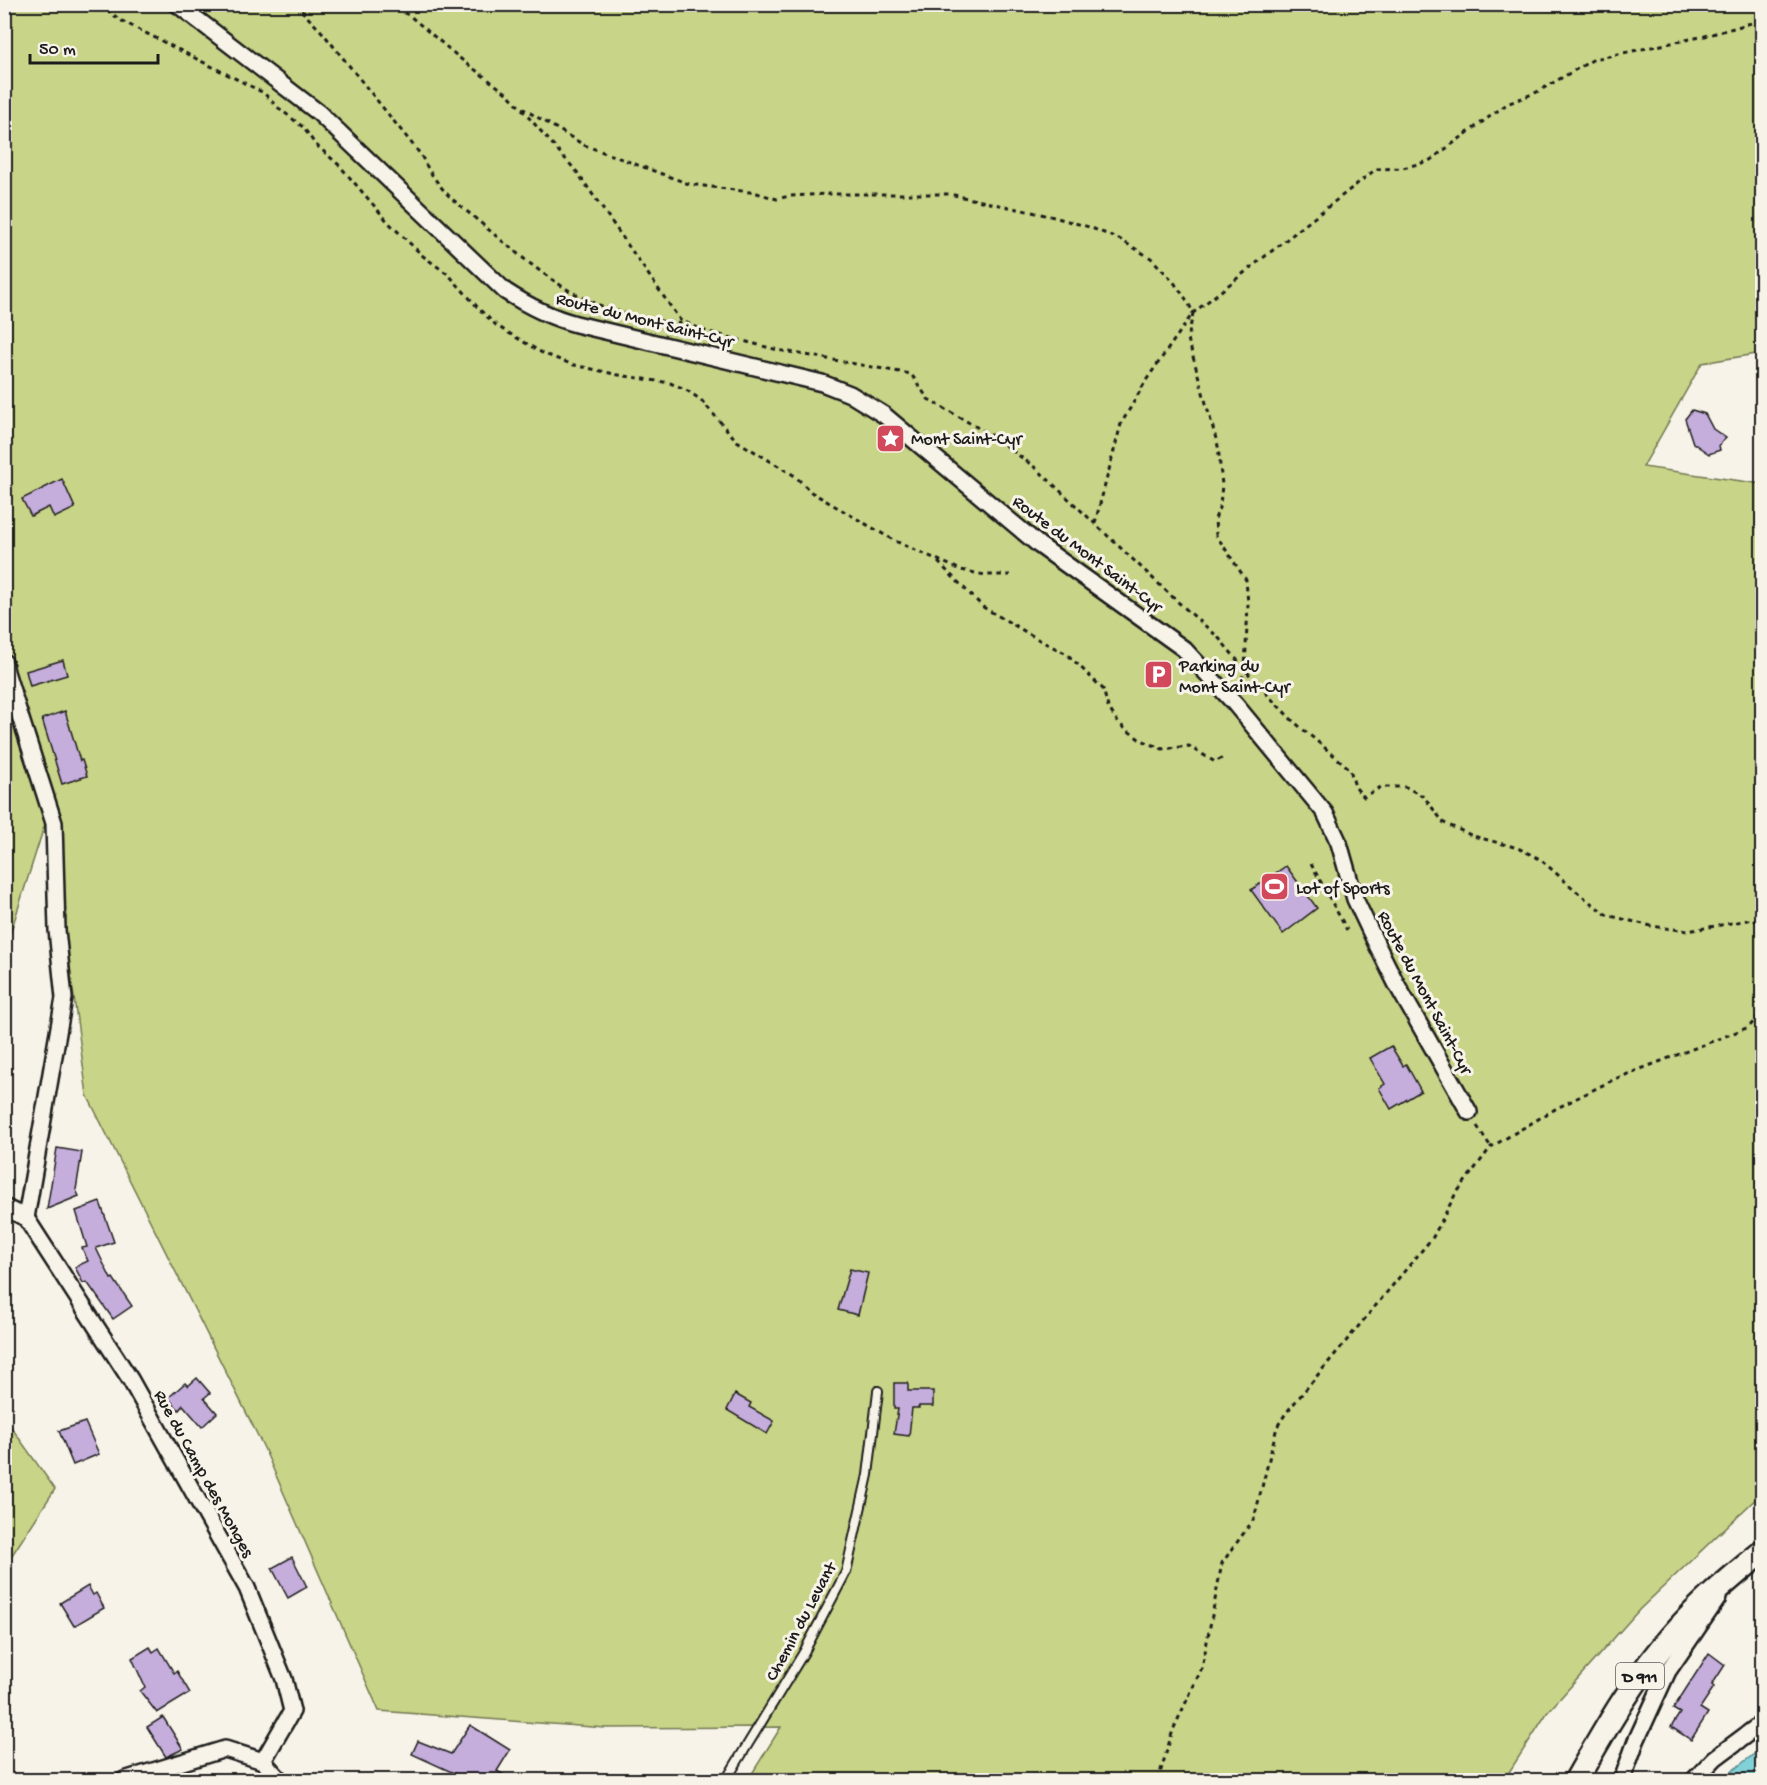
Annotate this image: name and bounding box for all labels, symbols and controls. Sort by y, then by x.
scale bar [30,27,158,65]
text: 50 m [39,40,76,61]
street label: Route du Mont Saint-Cyr [553,289,737,354]
place icon: Mont Saint-Cyr [874,422,906,454]
place label: Mont Saint-Cyr [911,430,1023,451]
street label: Route du Mont Saint-Cyr [1007,492,1167,619]
place label: Parking du Mont Saint-Cyr [1178,657,1291,699]
parking icon: Parking du Mont Saint-Cyr [1142,659,1174,691]
sports icon: Lot of Sports [1259,871,1291,903]
place label: Lot of Sports [1296,879,1391,900]
street label: Route du Mont Saint-Cyr [1372,908,1477,1080]
street label: Rue du Camp des Monges [148,1387,258,1563]
street label: Chemin du Levant [762,1558,843,1685]
road number: D 911 [1616,1663,1664,1689]

